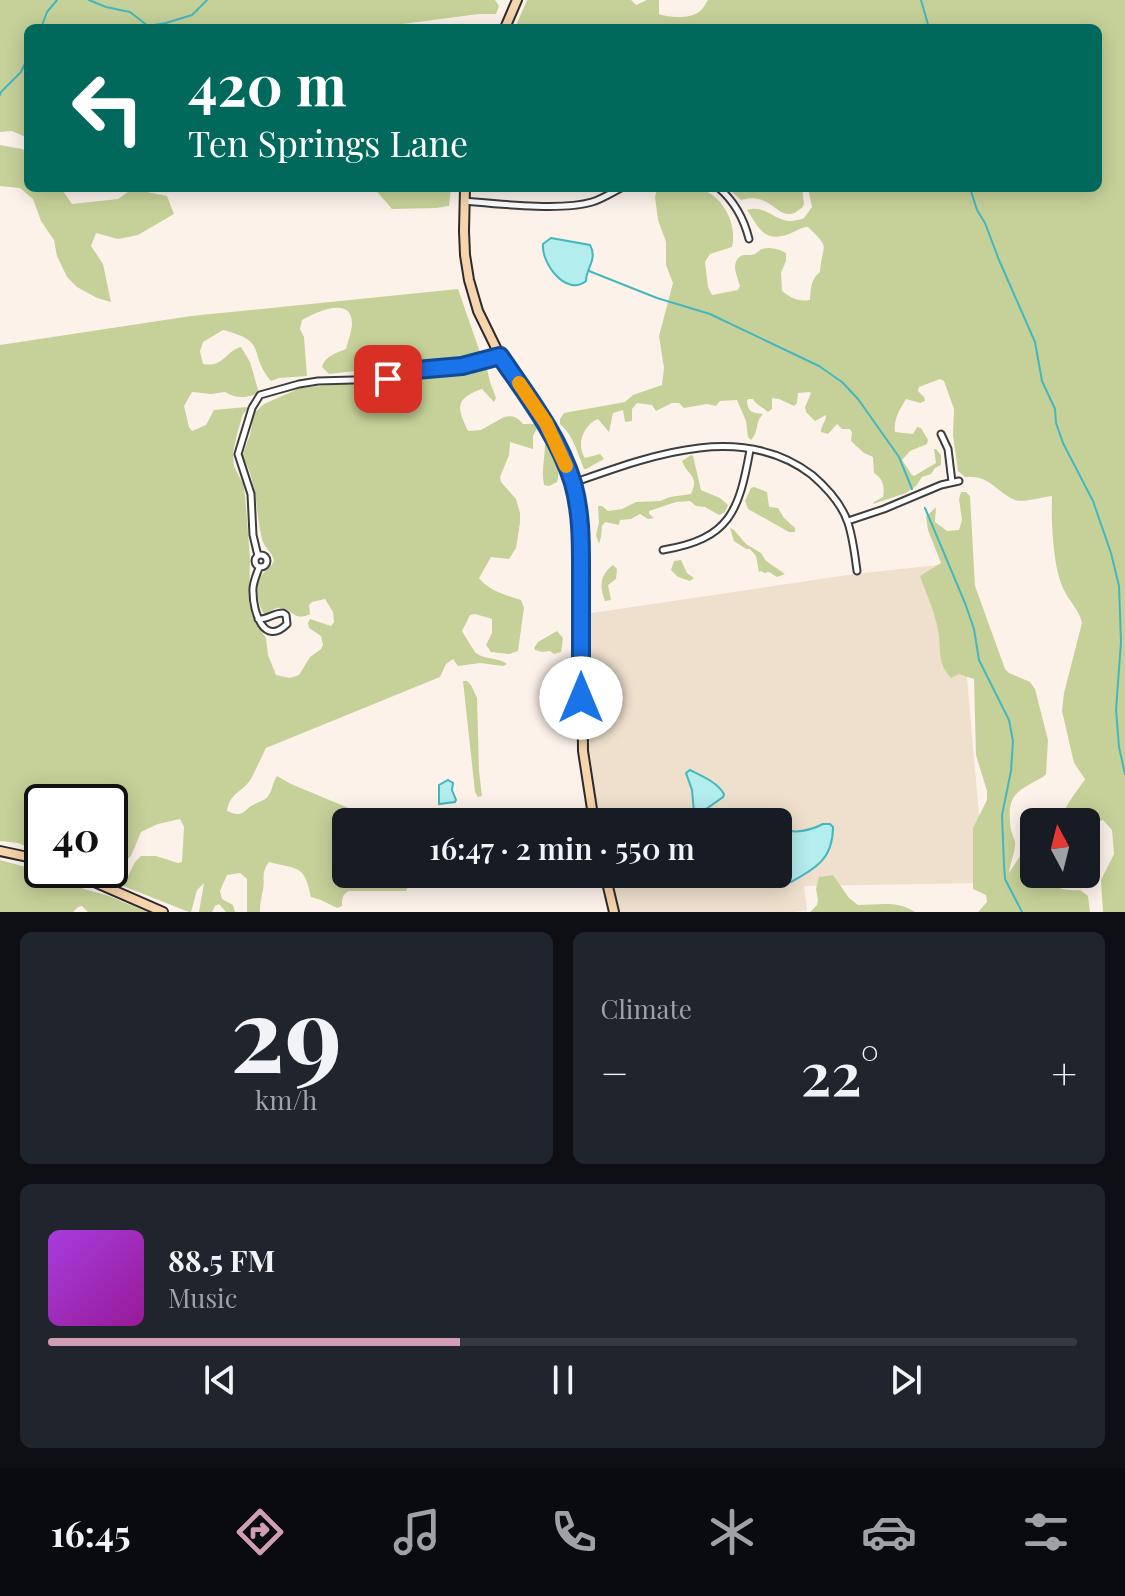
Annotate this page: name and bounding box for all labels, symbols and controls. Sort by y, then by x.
text: 420 m [188,46,347,121]
icon: left [56,56,160,160]
text: Ten Springs Lane [188,118,468,166]
pin [354,345,422,413]
icon: arrive [366,357,410,401]
position arrow [539,656,623,740]
speed limit sign: 40 [24,784,128,888]
north arrow [1020,808,1100,888]
map controls [1020,808,1100,888]
text: 16:47 · 2 min · 550 m [429,828,695,868]
text: 29 [230,960,342,1099]
text: Climate [601,991,692,1026]
text: 22° [801,1031,879,1111]
text: − [601,1042,629,1101]
text: + [1051,1042,1077,1101]
text: km/h [255,1082,317,1117]
text: 88.5 FM [168,1240,275,1280]
text: Music [168,1280,237,1315]
icon: previous [198,1358,242,1402]
icon: pause [541,1358,585,1402]
icon: next [884,1358,928,1402]
icon: directions [232,1504,288,1560]
icon: music [389,1504,445,1560]
icon: phone [546,1504,602,1560]
icon: climate [704,1504,760,1560]
icon: car [861,1504,917,1560]
icon: filters [1018,1504,1074,1560]
text: 16:45 [51,1508,131,1556]

